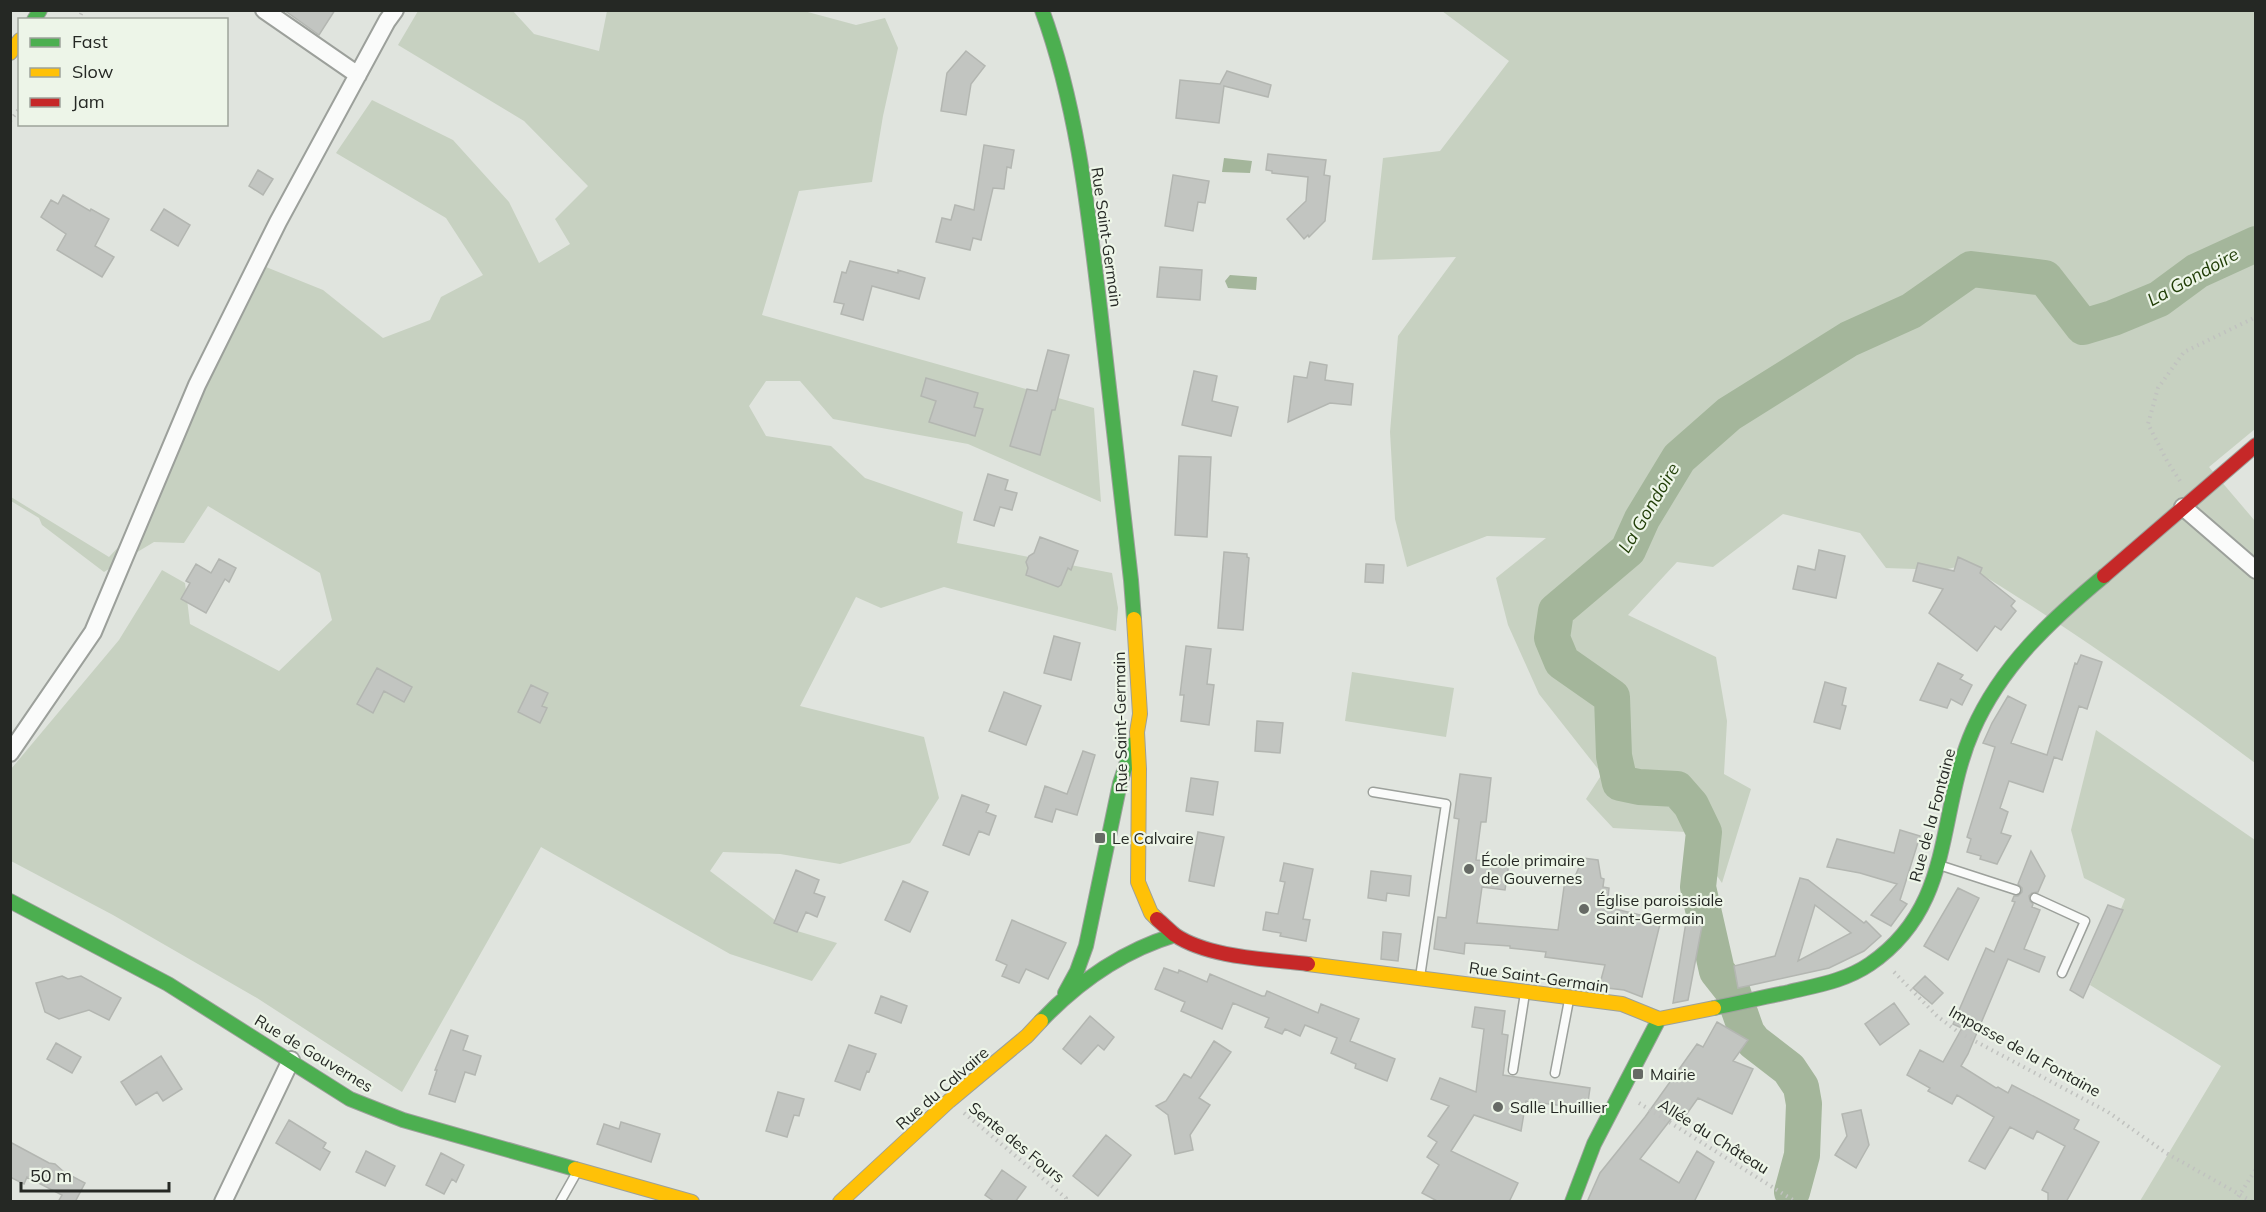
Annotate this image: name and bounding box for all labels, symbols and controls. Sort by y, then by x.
legend [18,18,228,126]
text: Fast [72,30,108,53]
text: Slow [72,60,114,83]
text: Jam [72,90,105,113]
street label: Rue Saint-Germain [1087,166,1127,308]
water label: La Gondoire [2143,242,2243,311]
water label: La Gondoire [1613,458,1685,557]
street label: Rue Saint-Germain [1109,651,1131,793]
street label: Rue de la Fontaine [1905,746,1959,884]
place label: Le Calvaire [1112,828,1194,848]
marker: Le Calvaire [1093,831,1107,845]
place label: École primaire de Gouvernes [1481,850,1585,888]
marker: École primaire de Gouvernes [1462,862,1476,876]
place label: Église paroissiale Saint-Germain [1596,890,1723,928]
marker: Église paroissiale Saint-Germain [1577,902,1591,916]
street label: Rue Saint-Germain [1468,957,1610,997]
street label: Impasse de la Fontaine [1946,1001,2104,1101]
street label: Rue de Gouvernes [251,1010,377,1096]
street label: Rue du Calvaire [892,1042,992,1134]
place label: Mairie [1650,1064,1695,1084]
marker: Mairie [1631,1067,1645,1081]
street label: Allée du Château [1655,1094,1773,1178]
street label: Sente des Fours [965,1097,1069,1187]
place label: Salle Lhuillier [1510,1097,1607,1117]
marker: Salle Lhuillier [1491,1100,1505,1114]
scale bar [21,1155,170,1193]
text: 50 m [30,1164,72,1187]

